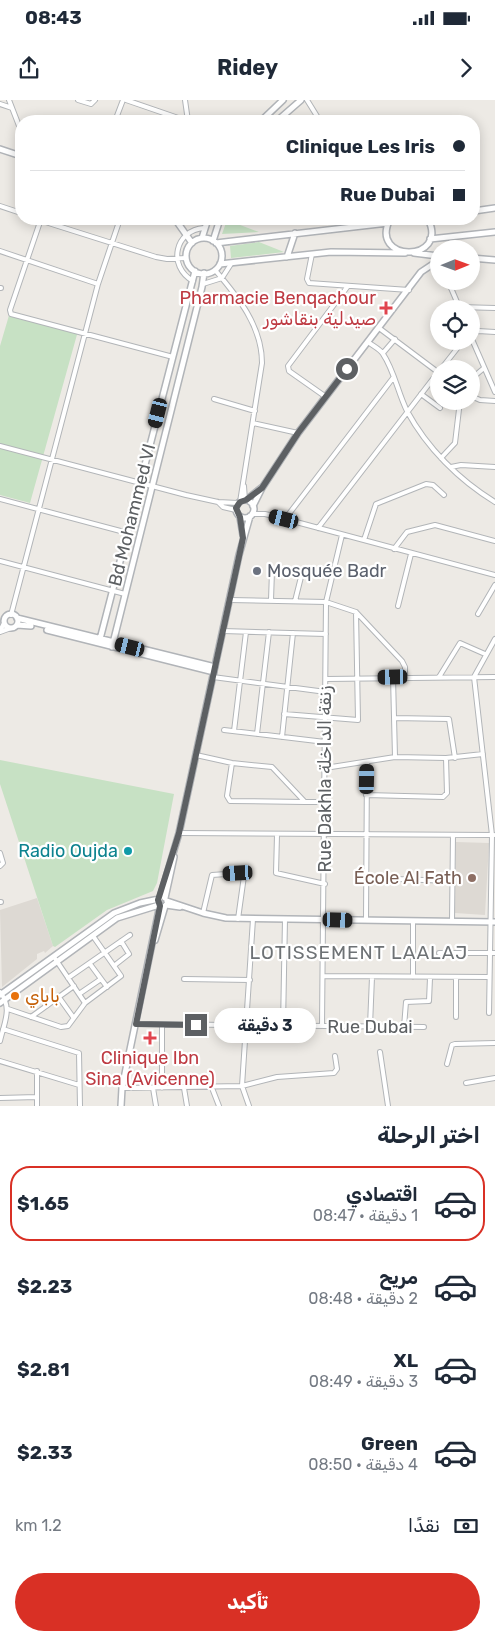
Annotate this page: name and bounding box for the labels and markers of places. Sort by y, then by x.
place label: Pharmacie Benqachour صيدلية بنقاشور [179,287,376,330]
marker: Pharmacie Benqachour صيدلية بنقاشور [380,302,392,314]
place label: Mosquée Badr [267,560,387,582]
marker: Mosquée Badr [251,565,263,577]
place label: Radio Oujda [18,840,118,862]
marker: Radio Oujda [122,845,134,857]
place label: École Al Fath [354,867,462,889]
marker: École Al Fath [466,872,478,884]
place label: باباي [25,985,60,1008]
marker: باباي [9,990,21,1002]
marker: Clinique Ibn Sina (Avicenne) [143,1031,157,1045]
place label: Clinique Ibn Sina (Avicenne) [85,1047,215,1090]

